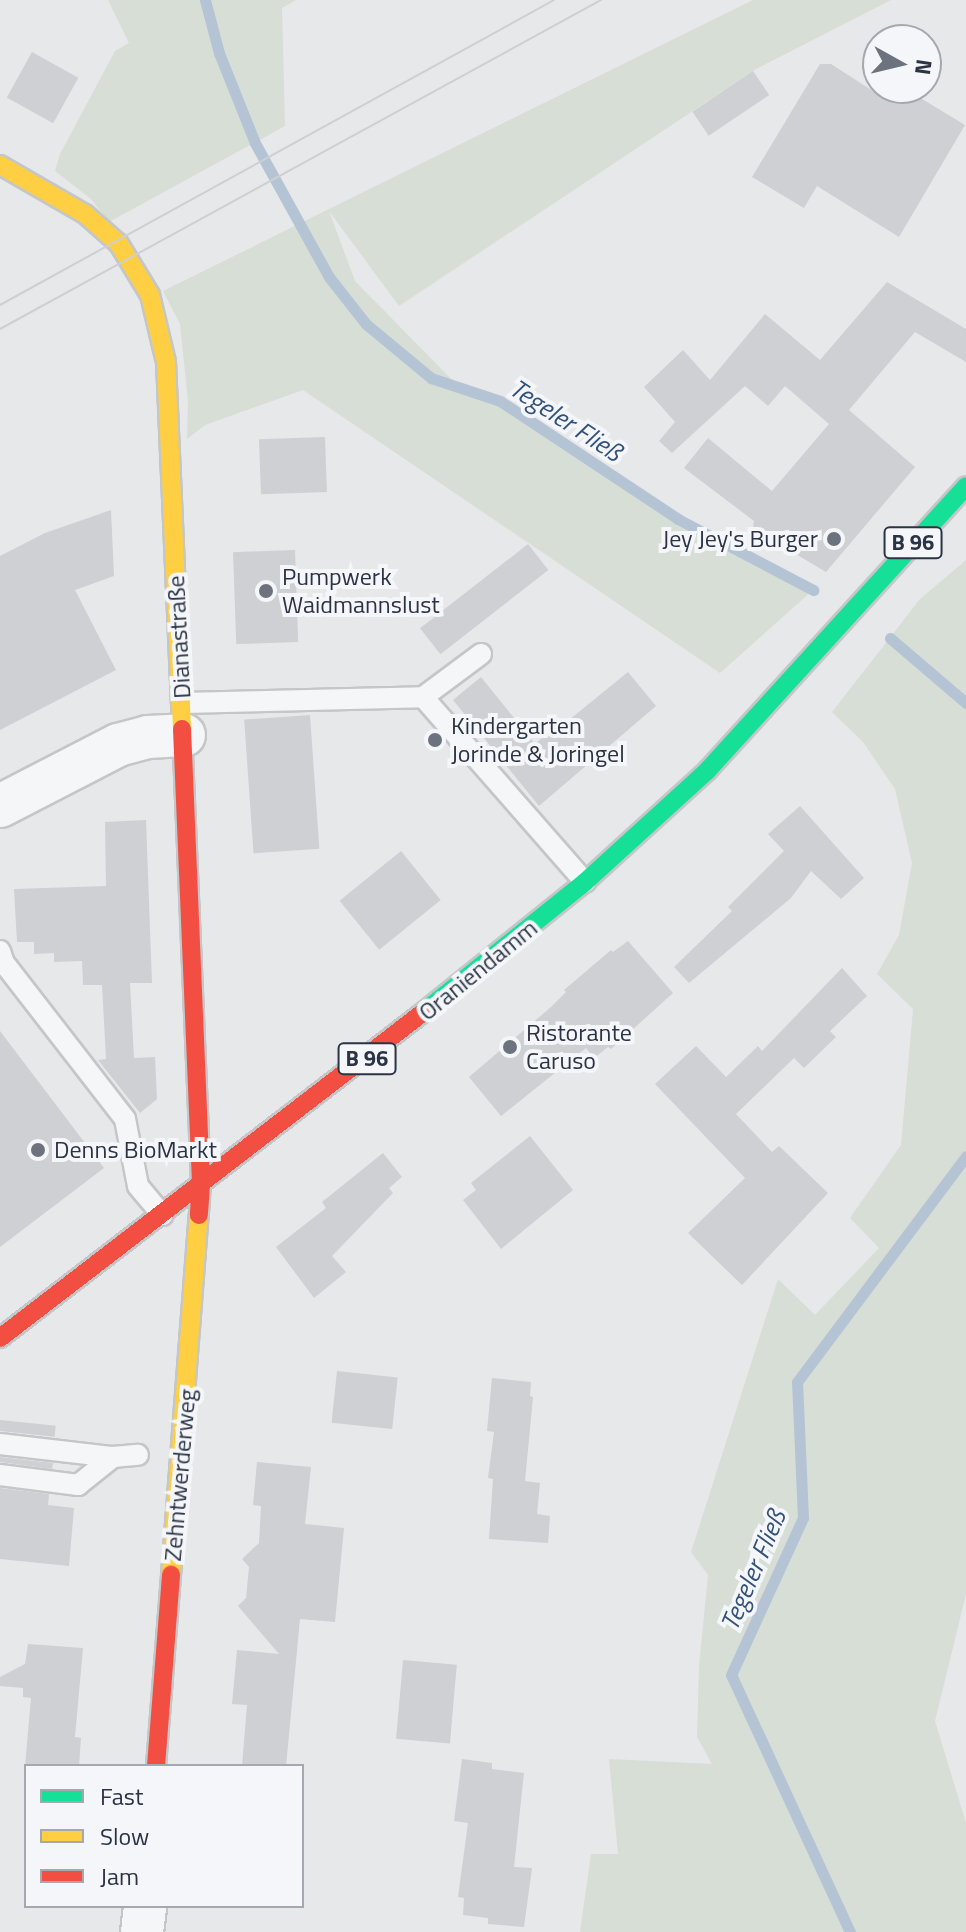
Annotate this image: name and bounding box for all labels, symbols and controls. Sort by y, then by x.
north arrow [862,24,942,104]
text: N [906,57,942,77]
water label: Tegeler Fließ [504,372,628,468]
place label: Jey Jey's Burger [662,525,818,553]
road number: B 96 [883,525,943,561]
marker: Jey Jey's Burger [825,530,843,548]
place label: Pumpwerk Waidmannslust [282,563,440,619]
street label: Dianastraße [161,575,197,699]
marker: Pumpwerk Waidmannslust [257,582,275,600]
place label: Kindergarten Jorinde & Joringel [451,712,625,768]
marker: Kindergarten Jorinde & Joringel [426,731,444,749]
street label: Oraniendamm [413,913,543,1027]
place label: Ristorante Caruso [526,1019,632,1075]
marker: Ristorante Caruso [501,1038,519,1056]
road number: B 96 [337,1041,397,1077]
place label: Denns BioMarkt [54,1136,217,1164]
marker: Denns BioMarkt [29,1141,47,1159]
street label: Zehntwerderweg [158,1388,202,1562]
water label: Tegeler Fließ [714,1505,792,1635]
legend [24,1764,304,1908]
text: Fast [100,1778,143,1814]
text: Slow [100,1818,149,1854]
text: Jam [100,1858,139,1894]

